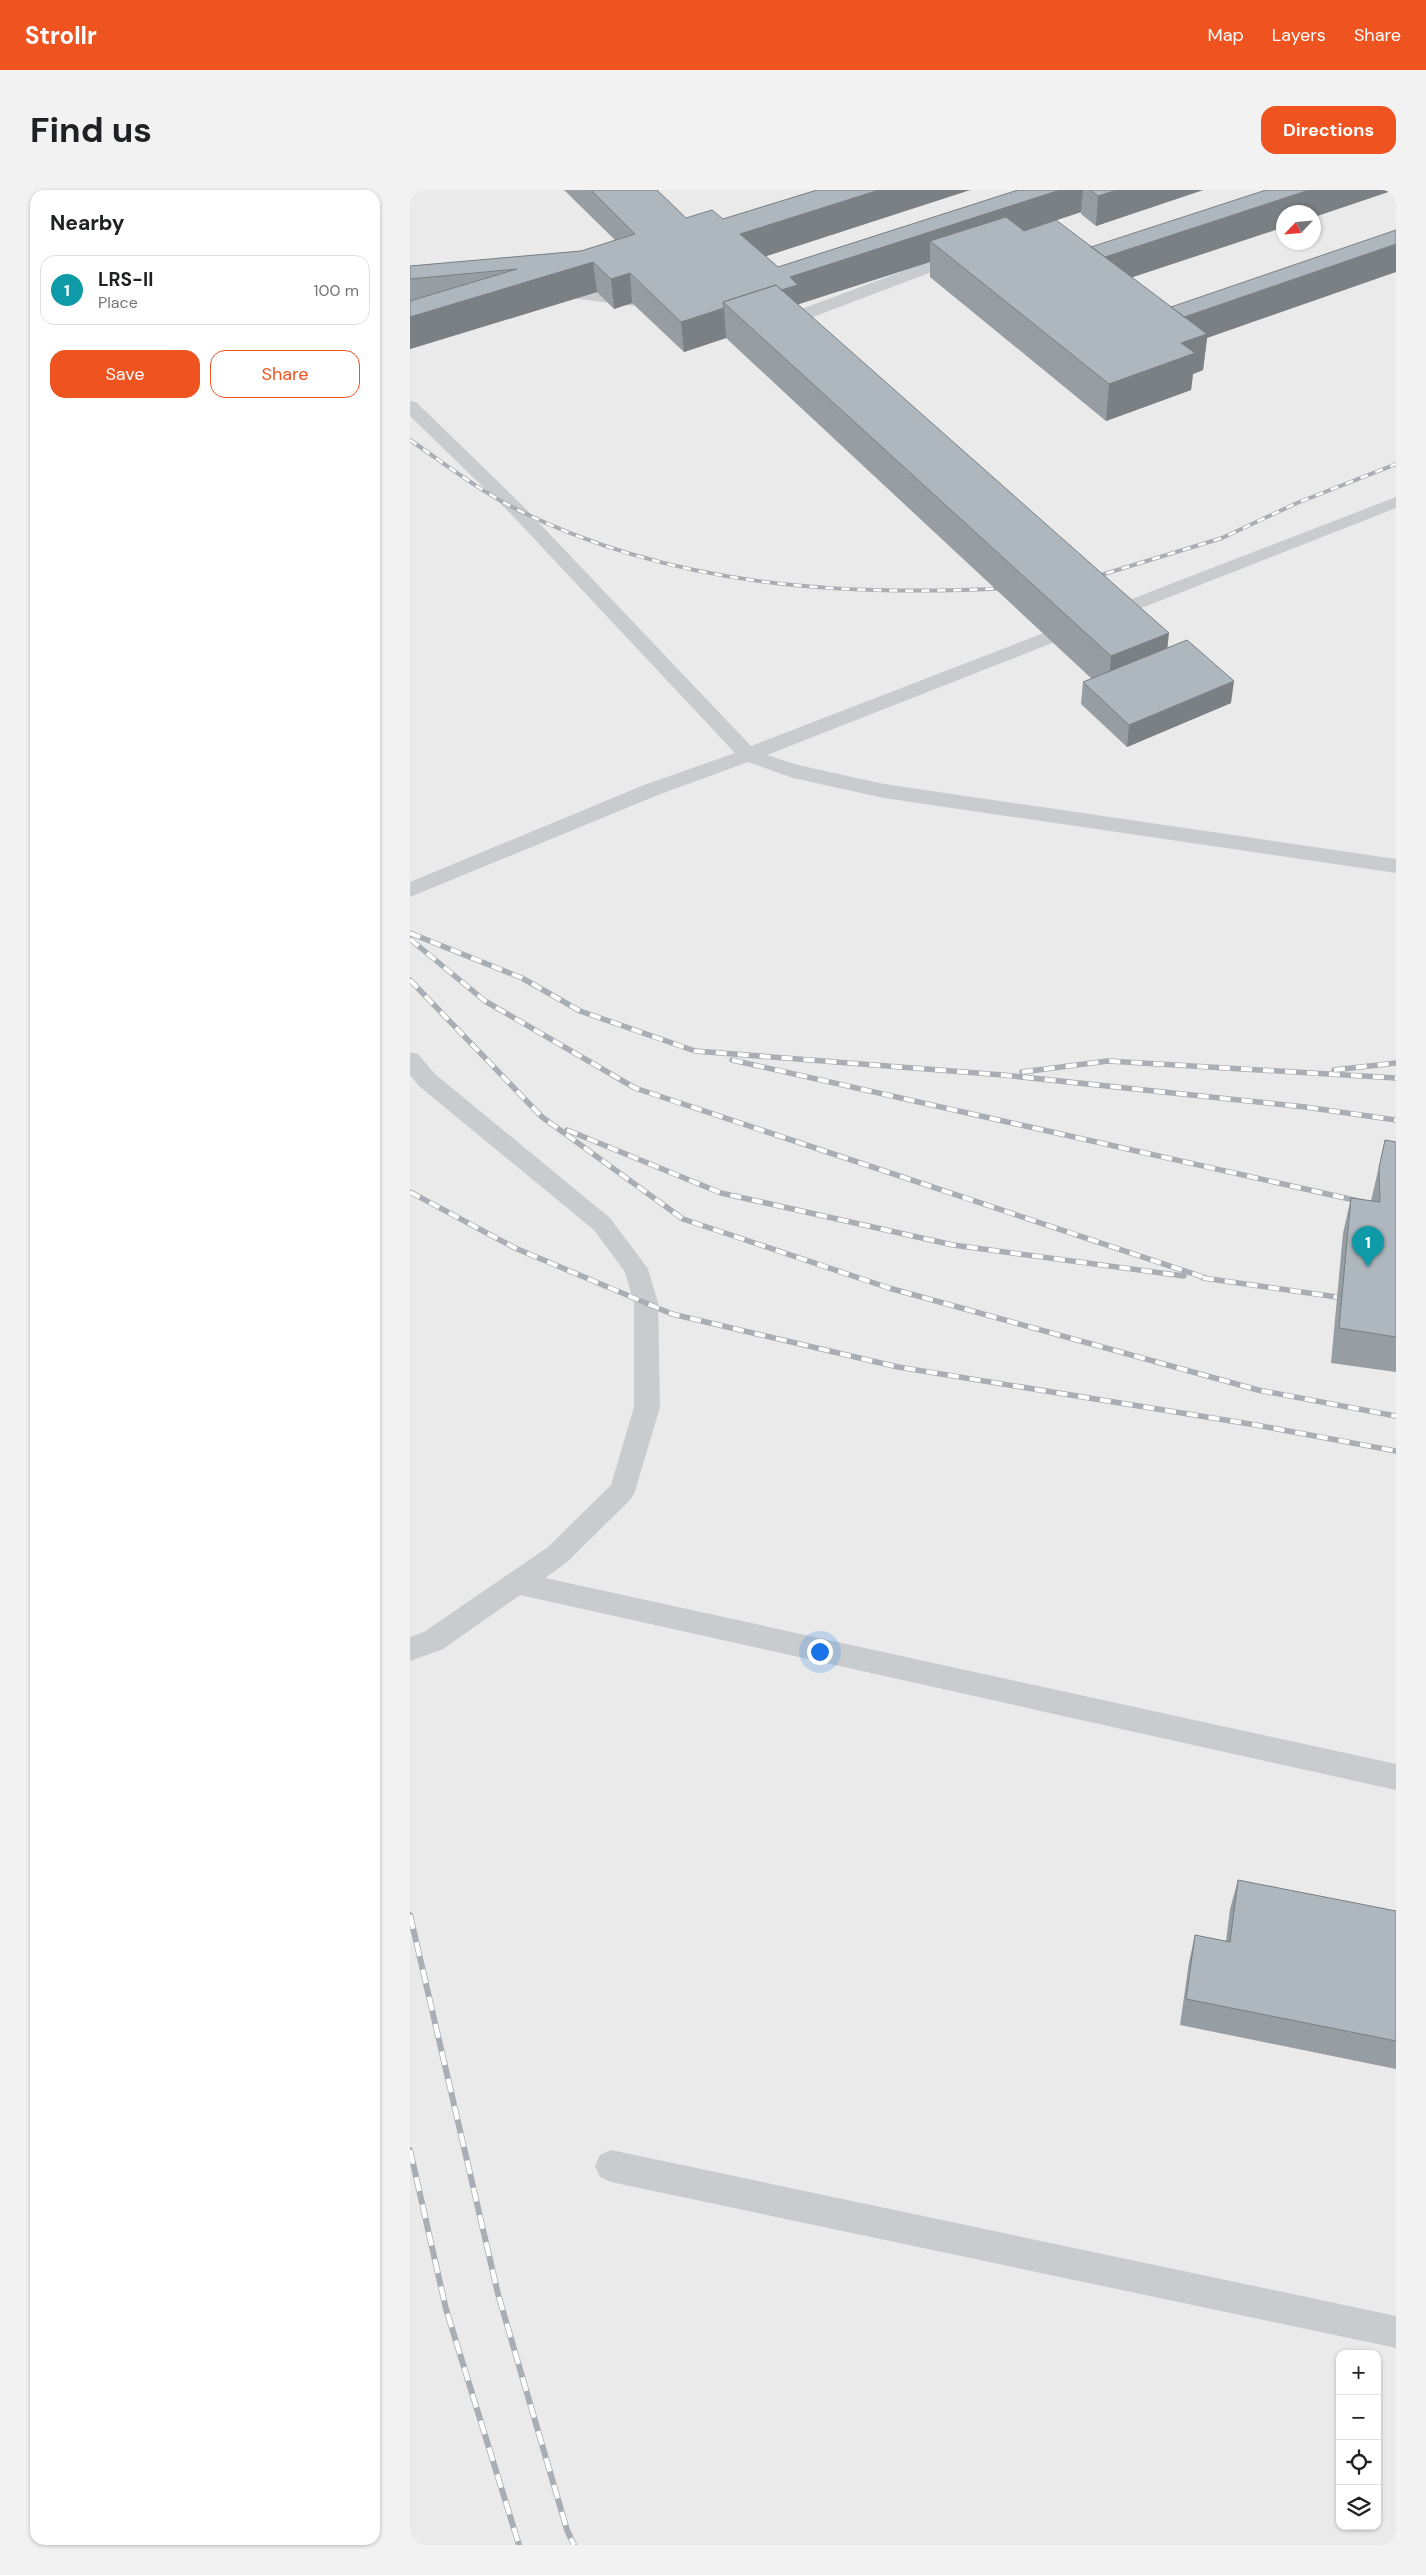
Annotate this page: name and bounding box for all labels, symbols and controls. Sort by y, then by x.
text: Strollr [25,20,97,51]
text: Map [1208,23,1244,47]
text: Layers [1272,23,1326,47]
text: Share [1354,23,1401,47]
button: Directions [1261,106,1396,154]
text: Find us [30,107,152,153]
north arrow [1276,205,1321,250]
text: Nearby [50,209,124,237]
text: LRS-II [98,267,153,292]
text: 1 [64,280,70,301]
text: 100 m [314,280,359,301]
text: Place [98,292,138,313]
button: Save [50,350,200,398]
button: Share [210,350,360,398]
pin: 1 [1352,1226,1384,1267]
your location [807,1639,833,1665]
map controls [1336,2350,1381,2530]
button: + [1336,2350,1381,2395]
button: − [1336,2395,1381,2440]
button: locate [1336,2440,1381,2485]
button: layers [1336,2485,1381,2530]

